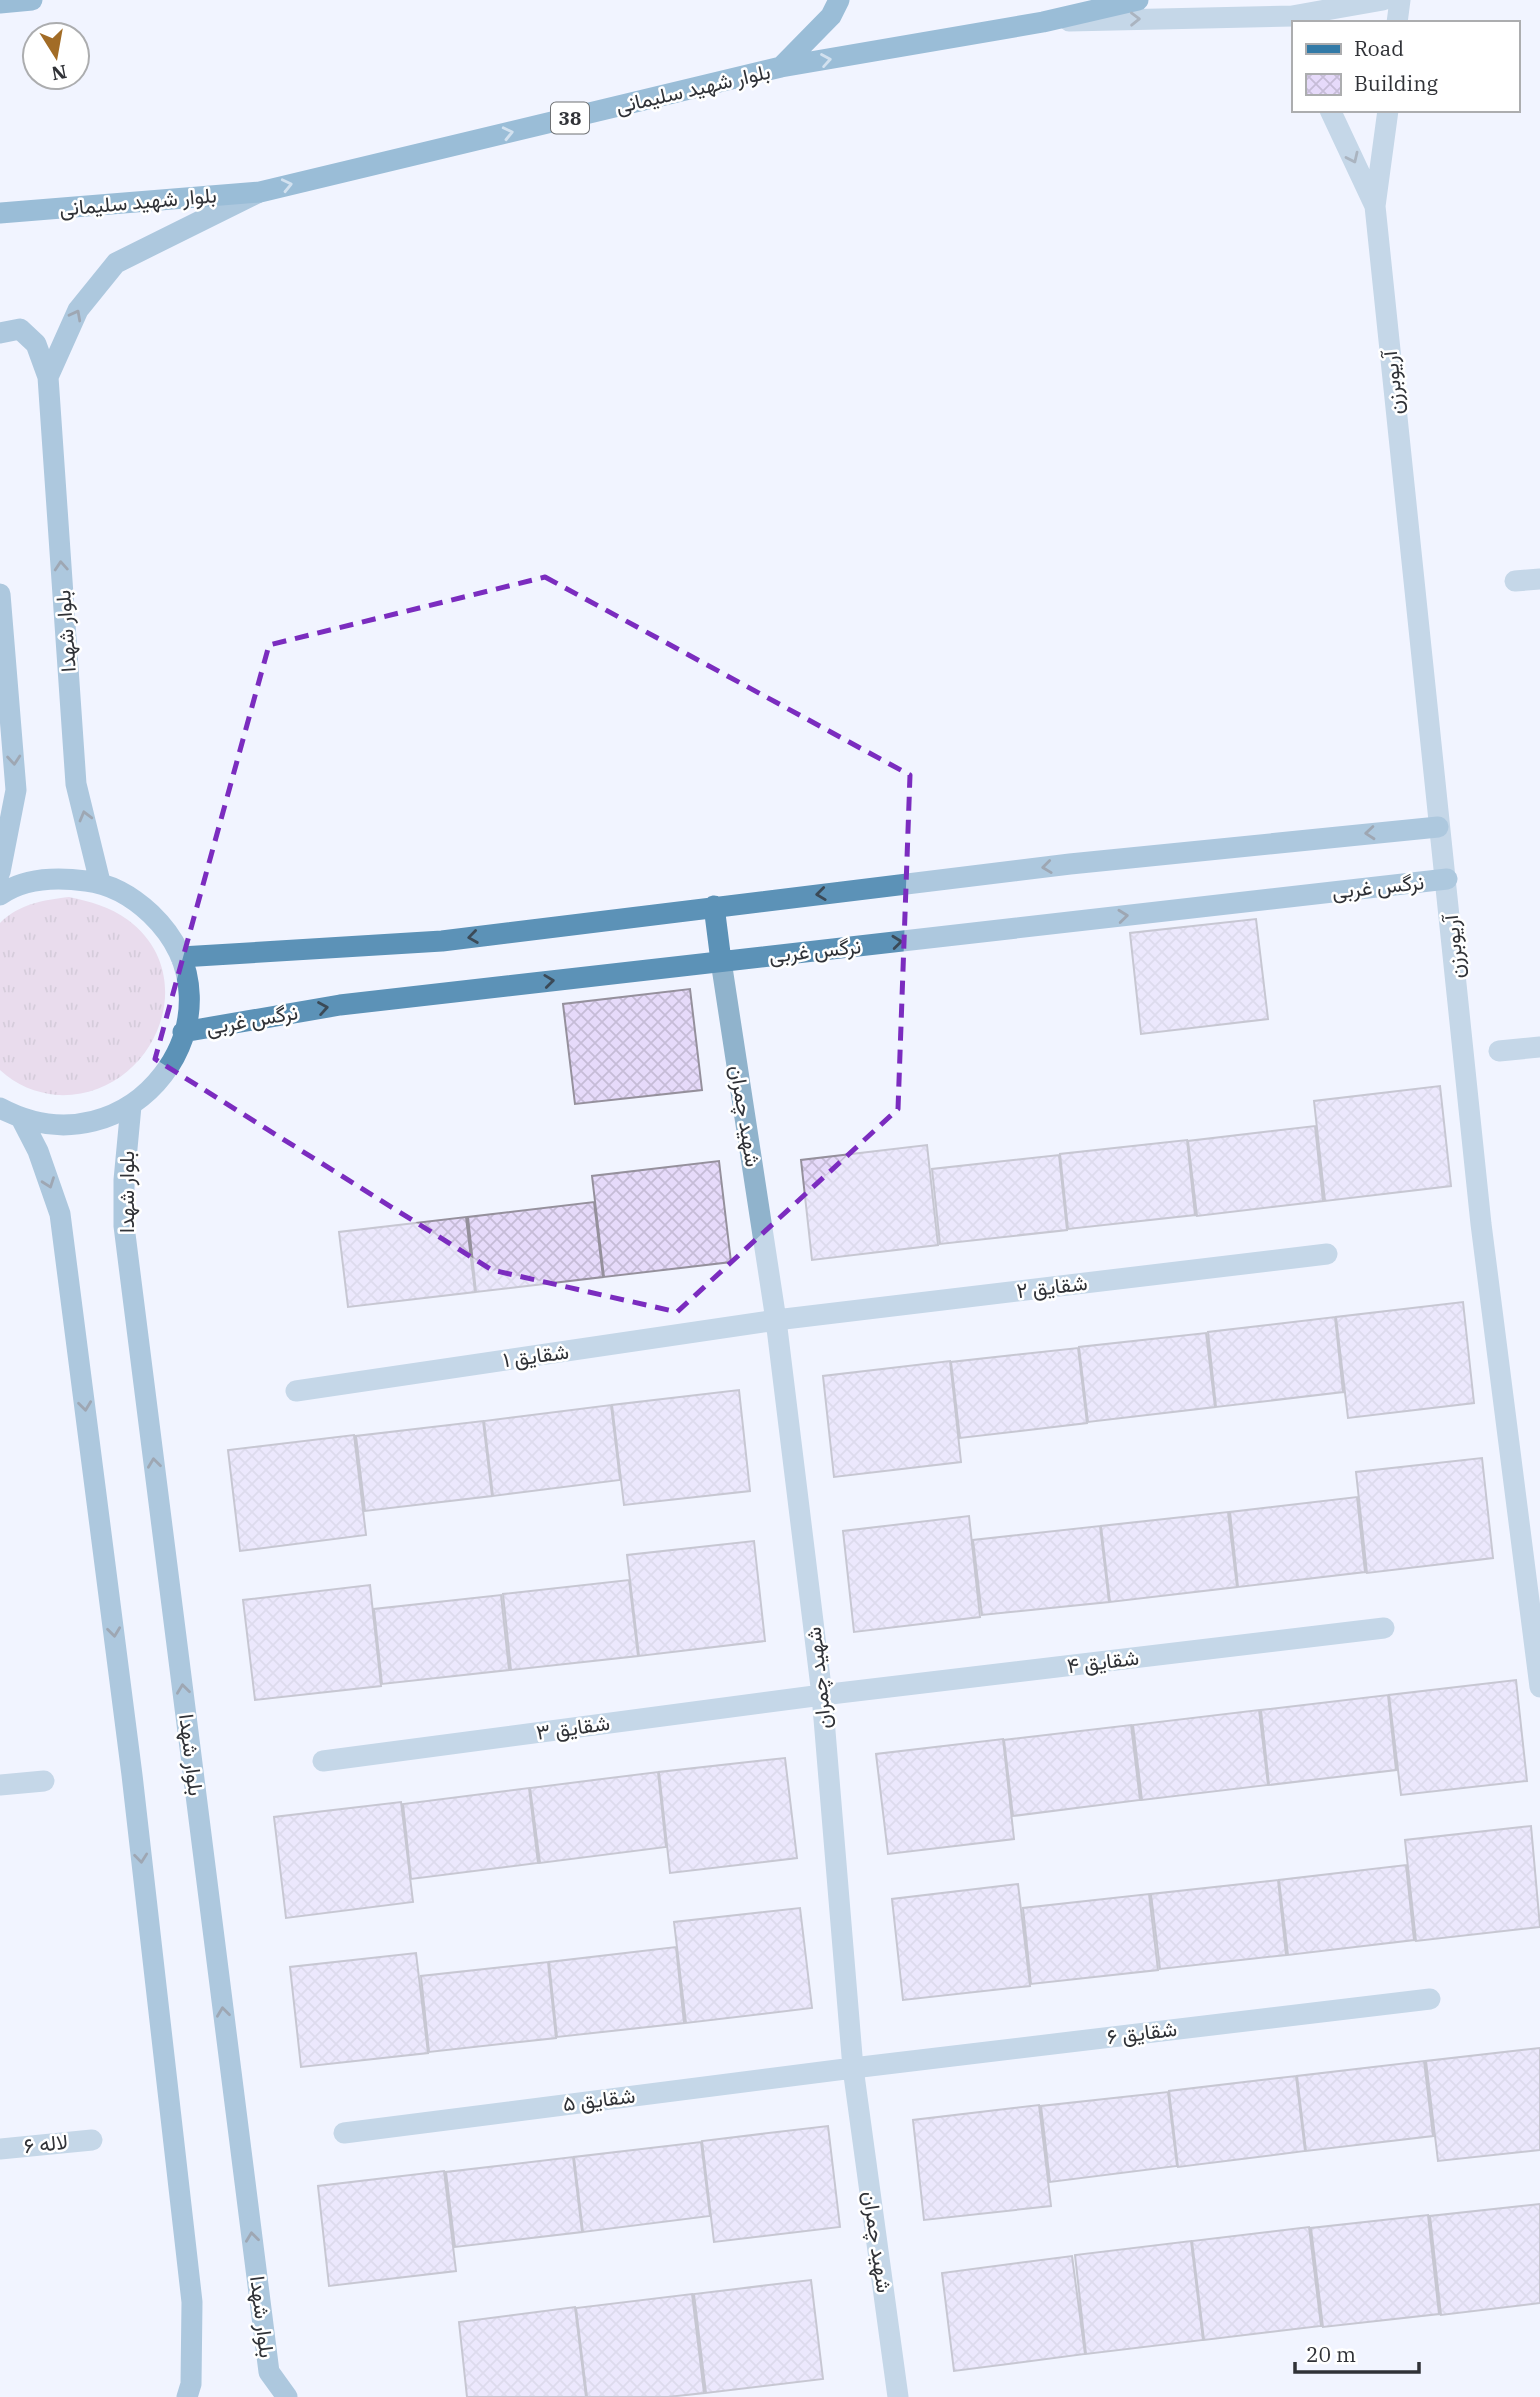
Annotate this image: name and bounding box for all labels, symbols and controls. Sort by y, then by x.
one-way arrow [1130,12,1141,27]
north arrow [21,21,91,91]
legend [1292,21,1519,112]
text: Road [1354,34,1404,62]
one-way arrow [819,53,831,68]
street label: بلوار شهید سلیمانی [613,57,773,119]
text: N [50,59,69,86]
text: Building [1354,69,1439,97]
road number: 38 [551,102,589,134]
one-way arrow [502,126,514,141]
one-way arrow [1344,151,1358,163]
one-way arrow [281,179,293,194]
street label: بلوار شهید سلیمانی [58,180,218,222]
one-way arrow [68,310,81,323]
street label: آریوبرزن [1375,348,1409,416]
one-way arrow [54,560,69,571]
street label: بلوار شهدا [48,589,82,673]
one-way arrow [6,755,21,766]
one-way arrow [79,810,93,822]
one-way arrow [1365,825,1376,840]
one-way arrow [1041,859,1052,874]
street label: نرگس غربی [1330,867,1425,905]
one-way arrow [815,886,827,901]
one-way arrow [1117,909,1128,924]
street label: آریوبرزن [1436,912,1470,980]
one-way arrow [468,929,479,944]
street label: نرگس غربی [767,931,862,969]
one-way arrow [891,934,902,949]
one-way arrow [543,974,555,989]
street label: نرگس غربی [204,997,300,1041]
one-way arrow [317,1001,329,1016]
street label: شهید چمران [723,1063,768,1169]
street label: بلوار شهدا [112,1151,140,1233]
one-way arrow [41,1176,55,1188]
street label: شقایق ۲ [1015,1268,1089,1304]
street label: شقایق ۱ [501,1337,571,1373]
one-way arrow [77,1401,92,1412]
one-way arrow [147,1457,162,1469]
one-way arrow [106,1626,121,1638]
street label: شهید چمران [799,1626,838,1731]
street label: شقایق ۴ [1065,1643,1140,1679]
one-way arrow [175,1683,190,1695]
street label: شقایق ۳ [534,1708,611,1746]
street label: بلوار شهدا [173,1712,211,1797]
one-way arrow [134,1852,149,1864]
one-way arrow [216,2006,231,2017]
street label: شقایق ۶ [1105,2014,1179,2050]
street label: شقایق ۵ [561,2081,637,2117]
street label: لاله ۶ [23,2127,69,2159]
street label: شهید چمران [856,2189,899,2295]
one-way arrow [244,2232,259,2243]
street label: بلوار شهدا [244,2274,282,2359]
scale bar [1295,2330,1419,2374]
text: 20 m [1306,2340,1356,2368]

